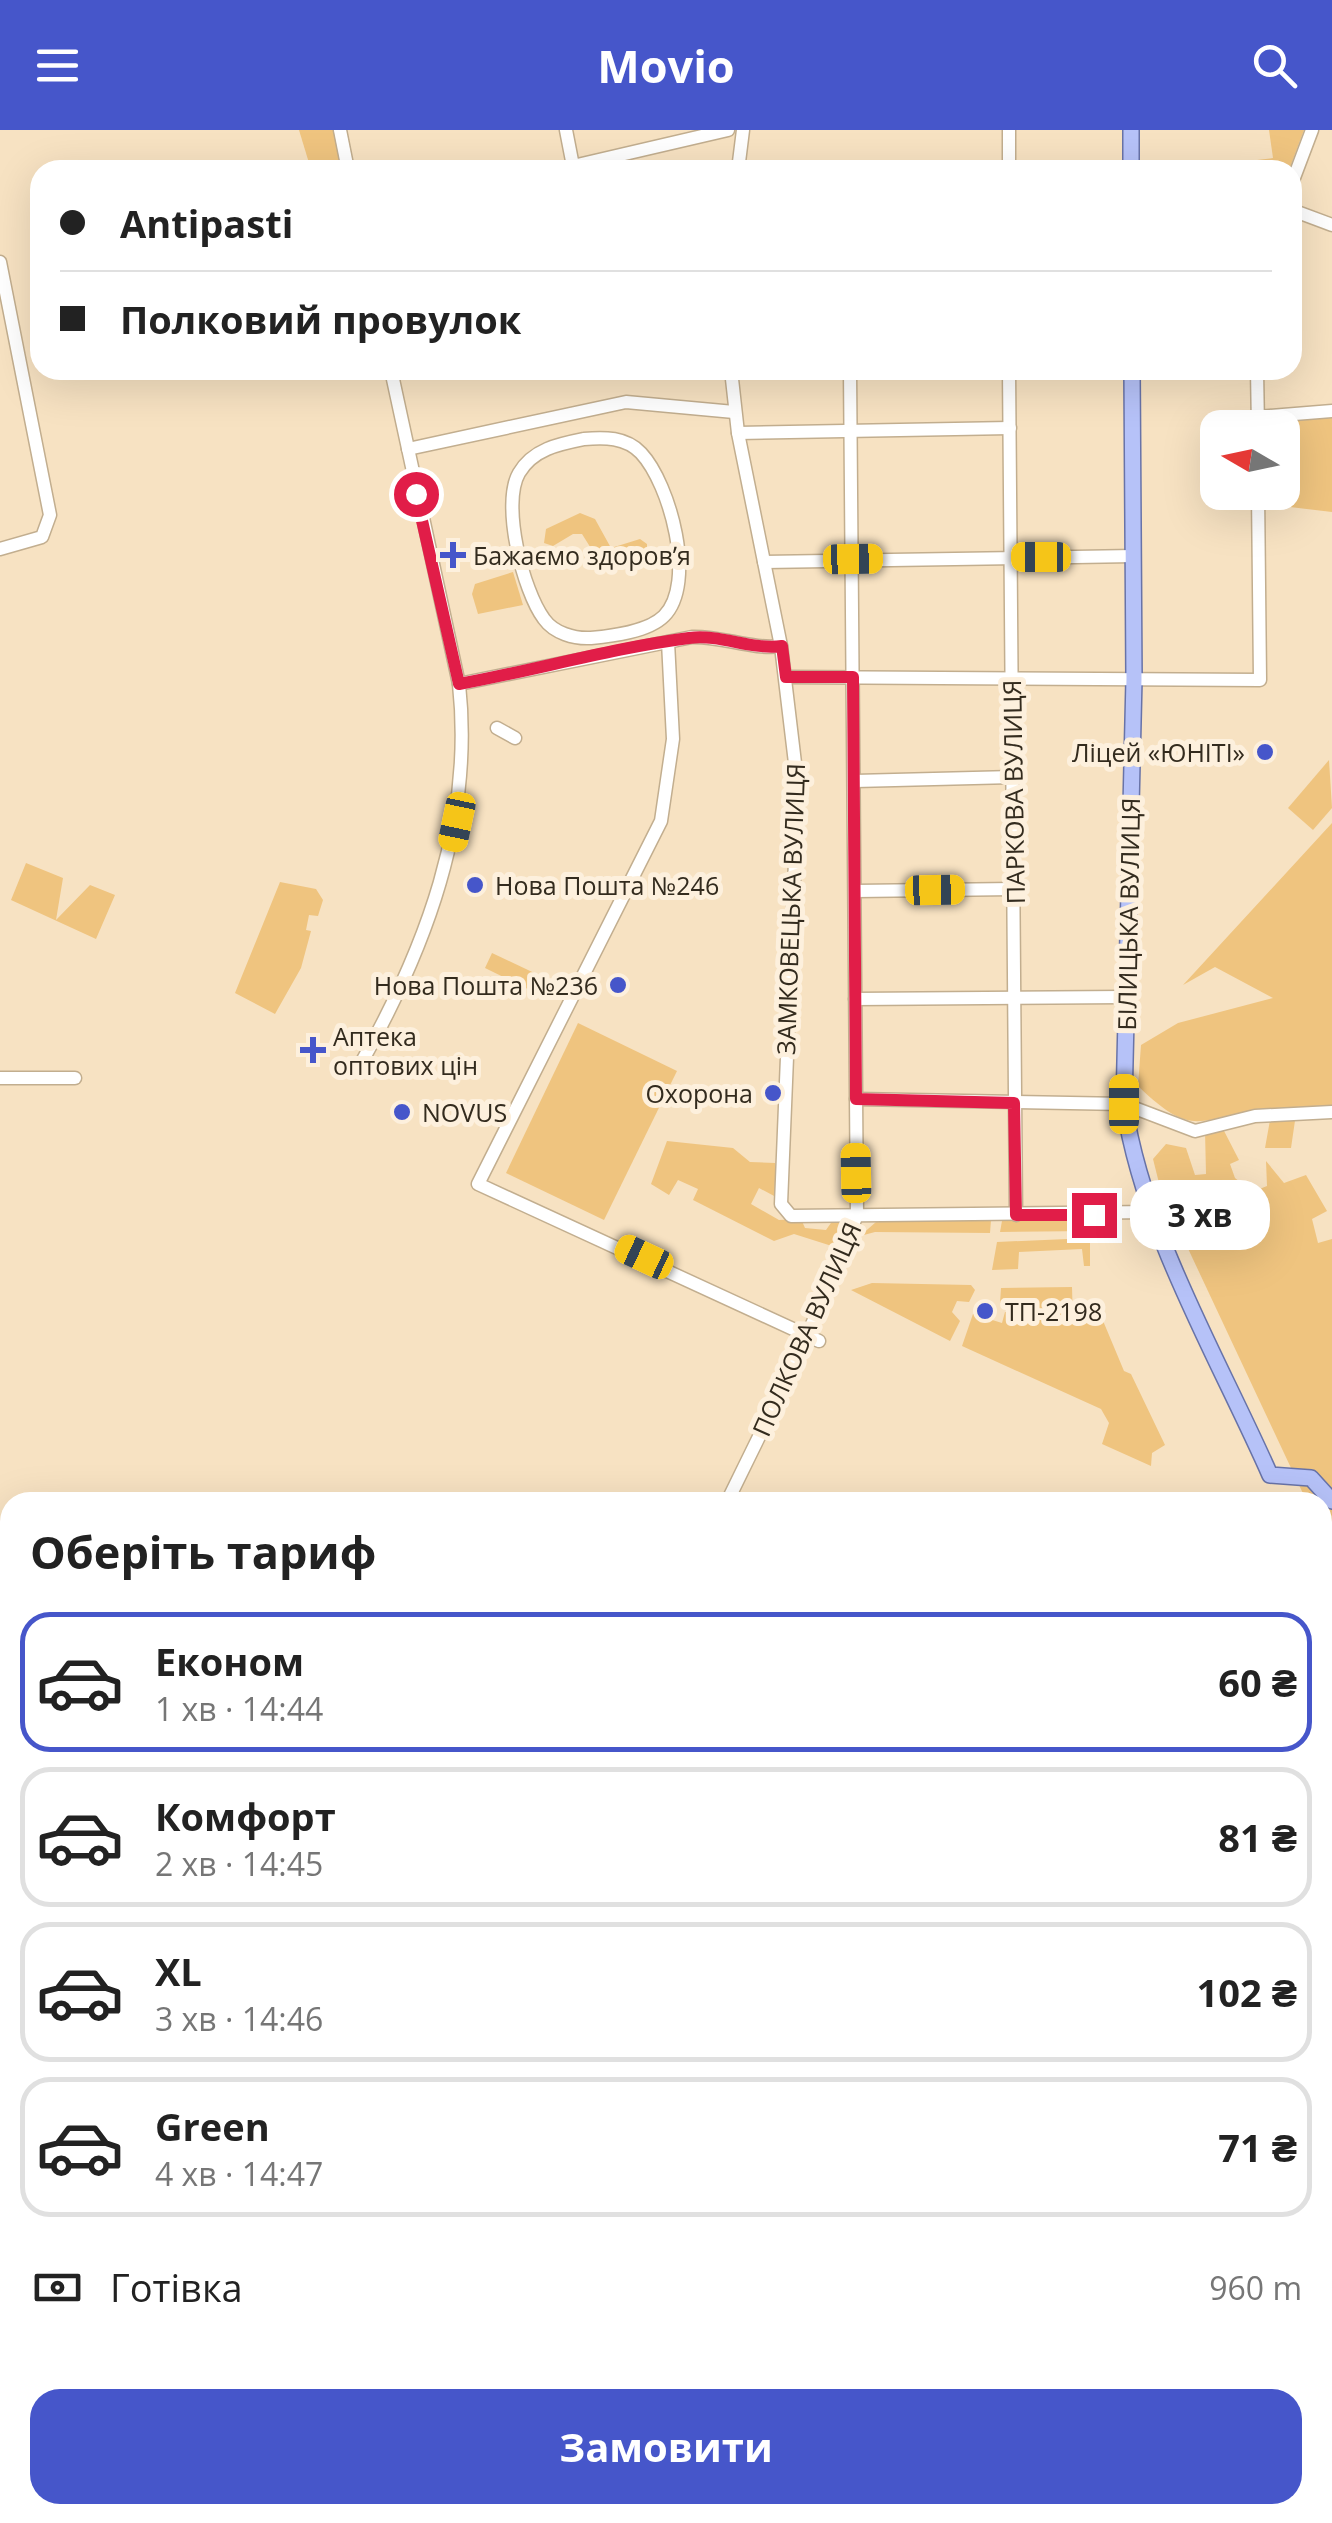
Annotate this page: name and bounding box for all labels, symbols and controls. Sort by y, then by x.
text: Movio [597,35,735,96]
icon: menu [30,38,85,93]
icon: search [1247,38,1302,93]
text: Antipasti [120,197,293,249]
text: Полковий провулок [120,293,521,345]
north arrow [1200,410,1300,510]
map controls [1200,410,1300,510]
route start [394,472,439,517]
place label: Бажаємо здоровʼя [473,538,691,572]
car [1011,542,1071,572]
car [823,543,883,575]
marker: Бажаємо здоровʼя [442,544,464,566]
street label: ПАРКОВА ВУЛИЦЯ [994,679,1032,905]
place label: Ліцей «ЮНІТІ» [1072,735,1245,769]
marker: Ліцей «ЮНІТІ» [1254,741,1276,763]
street label: ЗАМКОВЕЦЬКА ВУЛИЦЯ [768,763,812,1055]
car [436,790,478,854]
street label: БІЛИЦЬКА ВУЛИЦЯ [1109,797,1147,1031]
place label: Нова Пошта №246 [495,868,719,902]
marker: Нова Пошта №246 [464,874,486,896]
car [905,874,965,906]
place label: Нова Пошта №236 [374,968,598,1002]
marker: Нова Пошта №236 [607,974,629,996]
place label: Аптека оптових цін [333,1019,478,1082]
marker: Аптека оптових цін [302,1039,324,1061]
car [1109,1074,1139,1134]
place label: Охорона [645,1076,753,1110]
marker: Охорона [762,1082,784,1104]
place label: NOVUS [422,1095,507,1129]
marker: NOVUS [391,1101,413,1123]
car [840,1143,872,1203]
callout: 3 хв [1129,1180,1269,1250]
route end [1072,1193,1117,1238]
text: 3 хв [1167,1193,1233,1236]
street label: ПОЛКОВА ВУЛИЦЯ [744,1217,868,1441]
car [610,1231,678,1283]
place label: ТП-2198 [1005,1294,1102,1328]
marker: ТП-2198 [974,1300,996,1322]
text: Оберіть тариф [30,1521,376,1582]
text: Економ [155,1635,304,1687]
icon: car [35,1637,125,1727]
text: 60 ₴ [1218,1656,1297,1708]
text: 1 хв · 14:44 [155,1687,323,1730]
text: Комфорт [155,1790,336,1842]
icon: car [35,1792,125,1882]
text: 81 ₴ [1218,1811,1297,1863]
text: 2 хв · 14:45 [155,1842,323,1885]
text: XL [155,1945,202,1997]
icon: car [35,1947,125,2037]
text: 102 ₴ [1197,1966,1297,2018]
text: 3 хв · 14:46 [155,1997,323,2040]
text: Green [155,2100,270,2152]
icon: car [35,2102,125,2192]
text: 71 ₴ [1218,2121,1297,2173]
text: 4 хв · 14:47 [155,2152,323,2195]
icon: cash [30,2260,85,2315]
text: Готівка [110,2261,243,2313]
text: 960 m [1209,2266,1302,2309]
button: Замовити [30,2389,1302,2504]

